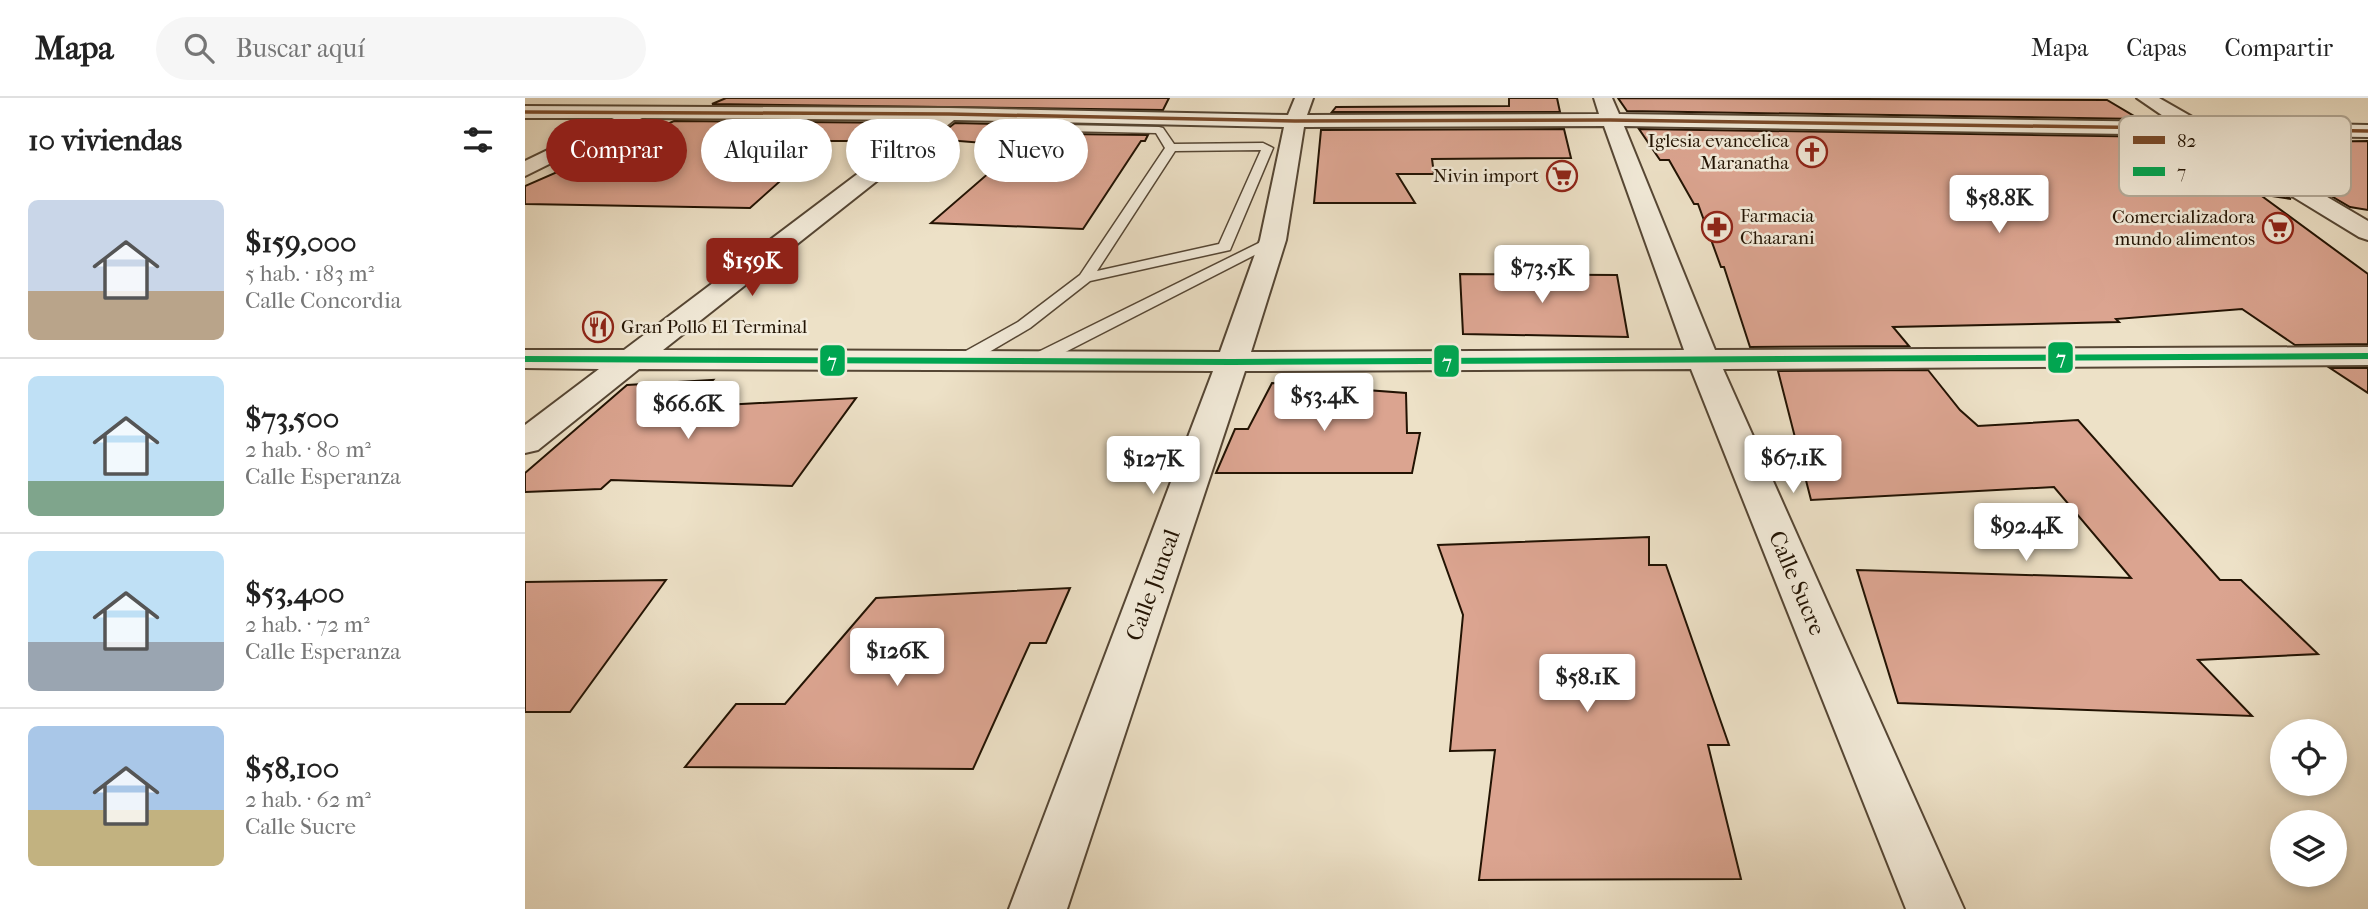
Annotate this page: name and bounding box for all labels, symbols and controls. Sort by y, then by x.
search box [156,17,646,80]
text: Mapa [35,29,114,68]
icon: search [180,29,218,67]
text: Buscar aquí [236,33,365,64]
text: Mapa [2031,34,2088,62]
text: Capas [2126,34,2187,62]
text: Compartir [2225,34,2333,62]
legend [2119,116,2351,196]
chip: Comprar [546,119,687,182]
chip: Alquilar [701,119,832,182]
chip: Filtros [846,119,960,182]
chip: Nuevo [974,119,1088,182]
icon: filters [459,121,497,159]
text: 10 viviendas [28,123,182,158]
place label: Iglesia evancelica Maranatha [1648,130,1789,174]
text: 82 [2177,130,2197,152]
church icon: Iglesia evancelica Maranatha [1795,135,1829,169]
supermarket icon: Nivin import [1545,159,1579,193]
text: 7 [2177,161,2186,183]
place label: Nivin import [1433,165,1539,187]
pin: $58.8K [1942,176,2056,235]
text: $58.8K [1966,184,2032,211]
place label: Farmacia Chaarani [1740,205,1815,249]
place label: Comercializadora mundo alimentos [2112,206,2255,250]
pharmacy icon: Farmacia Chaarani [1700,210,1734,244]
supermarket icon: Comercializadora mundo alimentos [2261,211,2295,245]
text: $159,000 [245,225,357,260]
icon: home [84,228,168,312]
pin: $159K [703,238,801,298]
pin: $73.5K [1485,246,1599,305]
text: $159K [722,247,782,274]
text: $73.5K [1510,254,1574,281]
text: 5 hab. · 183 m² [245,260,374,287]
text: Calle Concordia [245,287,401,314]
restaurant icon: Gran Pollo El Terminal [581,310,615,344]
place label: Gran Pollo El Terminal [621,316,807,338]
line badge: 7 [2047,341,2074,374]
line badge: 7 [819,344,846,377]
line badge: 7 [1433,344,1460,378]
text: 7 [2055,347,2066,369]
text: 7 [826,350,837,372]
text: 7 [1441,351,1452,373]
pin: $53.4K [1267,374,1381,433]
pin: $66.6K [631,382,745,441]
text: $53.4K [1290,382,1358,409]
text: $66.6K [652,390,724,417]
text: $73,500 [245,401,339,436]
icon: home [84,404,168,488]
text: 2 hab. · 80 m² [245,436,371,463]
pin: $127K [1104,436,1202,496]
pin: $67.1K [1736,436,1850,495]
text: $67.1K [1760,444,1826,471]
text: $127K [1123,445,1183,472]
text: Calle Esperanza [245,463,401,490]
pin: $92.4K [1969,504,2083,563]
text: $92.4K [1990,512,2062,539]
street label: Calle Juncal [1120,525,1186,644]
street label: Calle Sucre [1763,527,1831,639]
text: $53,400 [245,576,345,611]
icon: home [84,579,168,663]
text: 2 hab. · 72 m² [245,611,370,638]
pin: $126K [848,628,946,688]
text: $126K [866,637,928,664]
text: Calle Esperanza [245,638,401,665]
pin: $58.1K [1530,654,1644,714]
text: $58.1K [1555,663,1619,690]
map controls [2270,719,2347,887]
button: locate [2270,719,2347,796]
text: $58,100 [245,751,339,786]
icon: home [84,754,168,838]
text: 2 hab. · 62 m² [245,786,371,813]
button: layers [2270,810,2347,887]
text: Calle Sucre [245,813,356,840]

